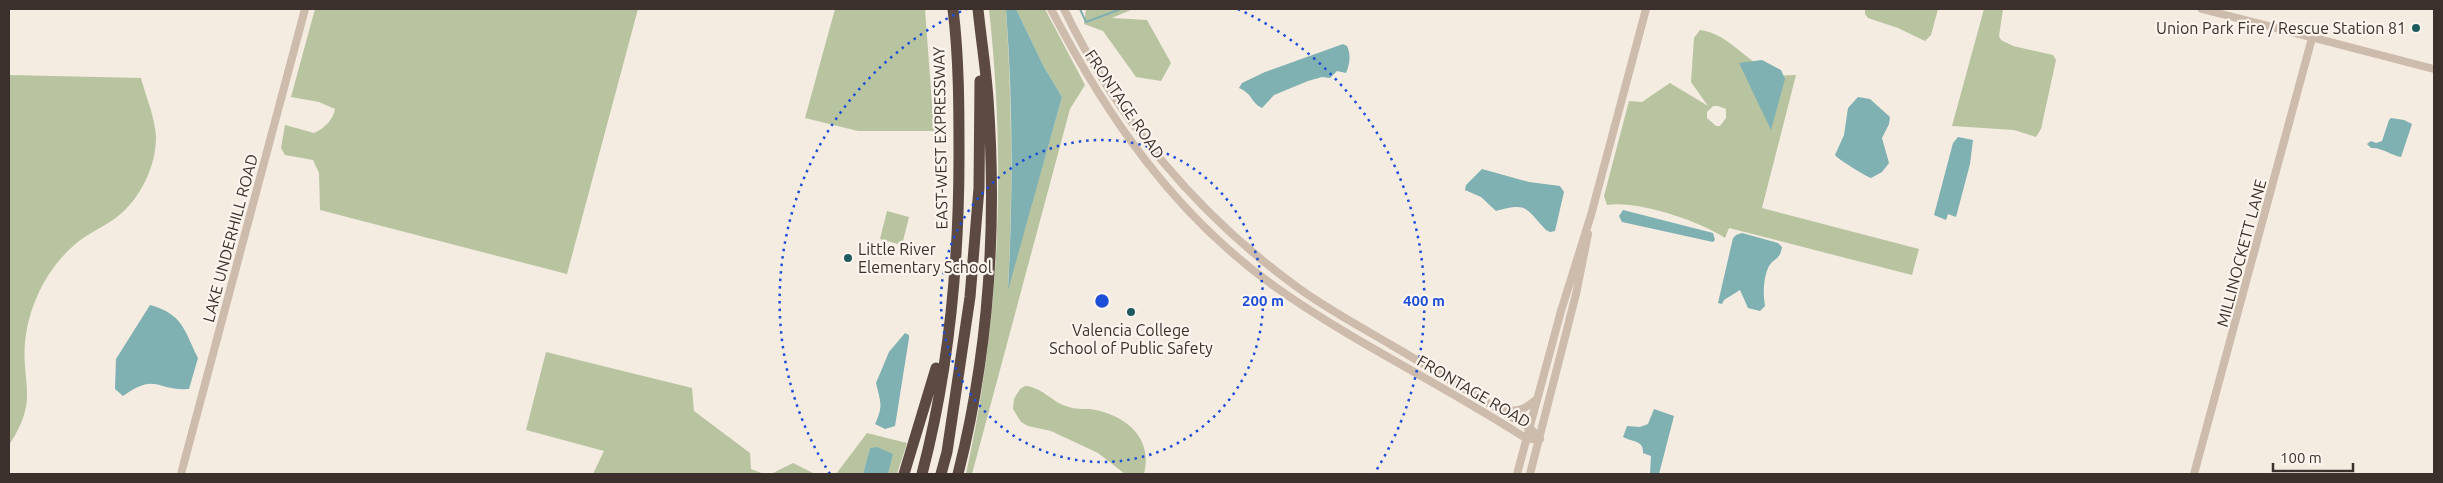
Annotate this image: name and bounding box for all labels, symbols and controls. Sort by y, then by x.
place label: Union Park Fire / Rescue Station 81 [2156,19,2406,37]
marker: Union Park Fire / Rescue Station 81 [2410,22,2422,34]
street label: EAST-WEST EXPRESSWAY [929,46,951,230]
street label: FRONTAGE ROAD [1082,46,1168,162]
street label: LAKE UNDERHILL ROAD [199,152,261,324]
street label: MILLINOCKETT LANE [2213,177,2269,329]
place label: Little River Elementary School [858,240,992,276]
marker: Little River Elementary School [842,252,854,264]
centre of rings [1093,292,1111,310]
text: 200 m [1242,292,1284,309]
text: 400 m [1403,292,1445,309]
marker: Valencia College School of Public Safety [1125,306,1137,318]
place label: Valencia College School of Public Safety [1049,321,1213,357]
street label: FRONTAGE ROAD [1414,351,1534,431]
scale bar [2273,440,2353,472]
text: 100 m [2280,449,2322,466]

